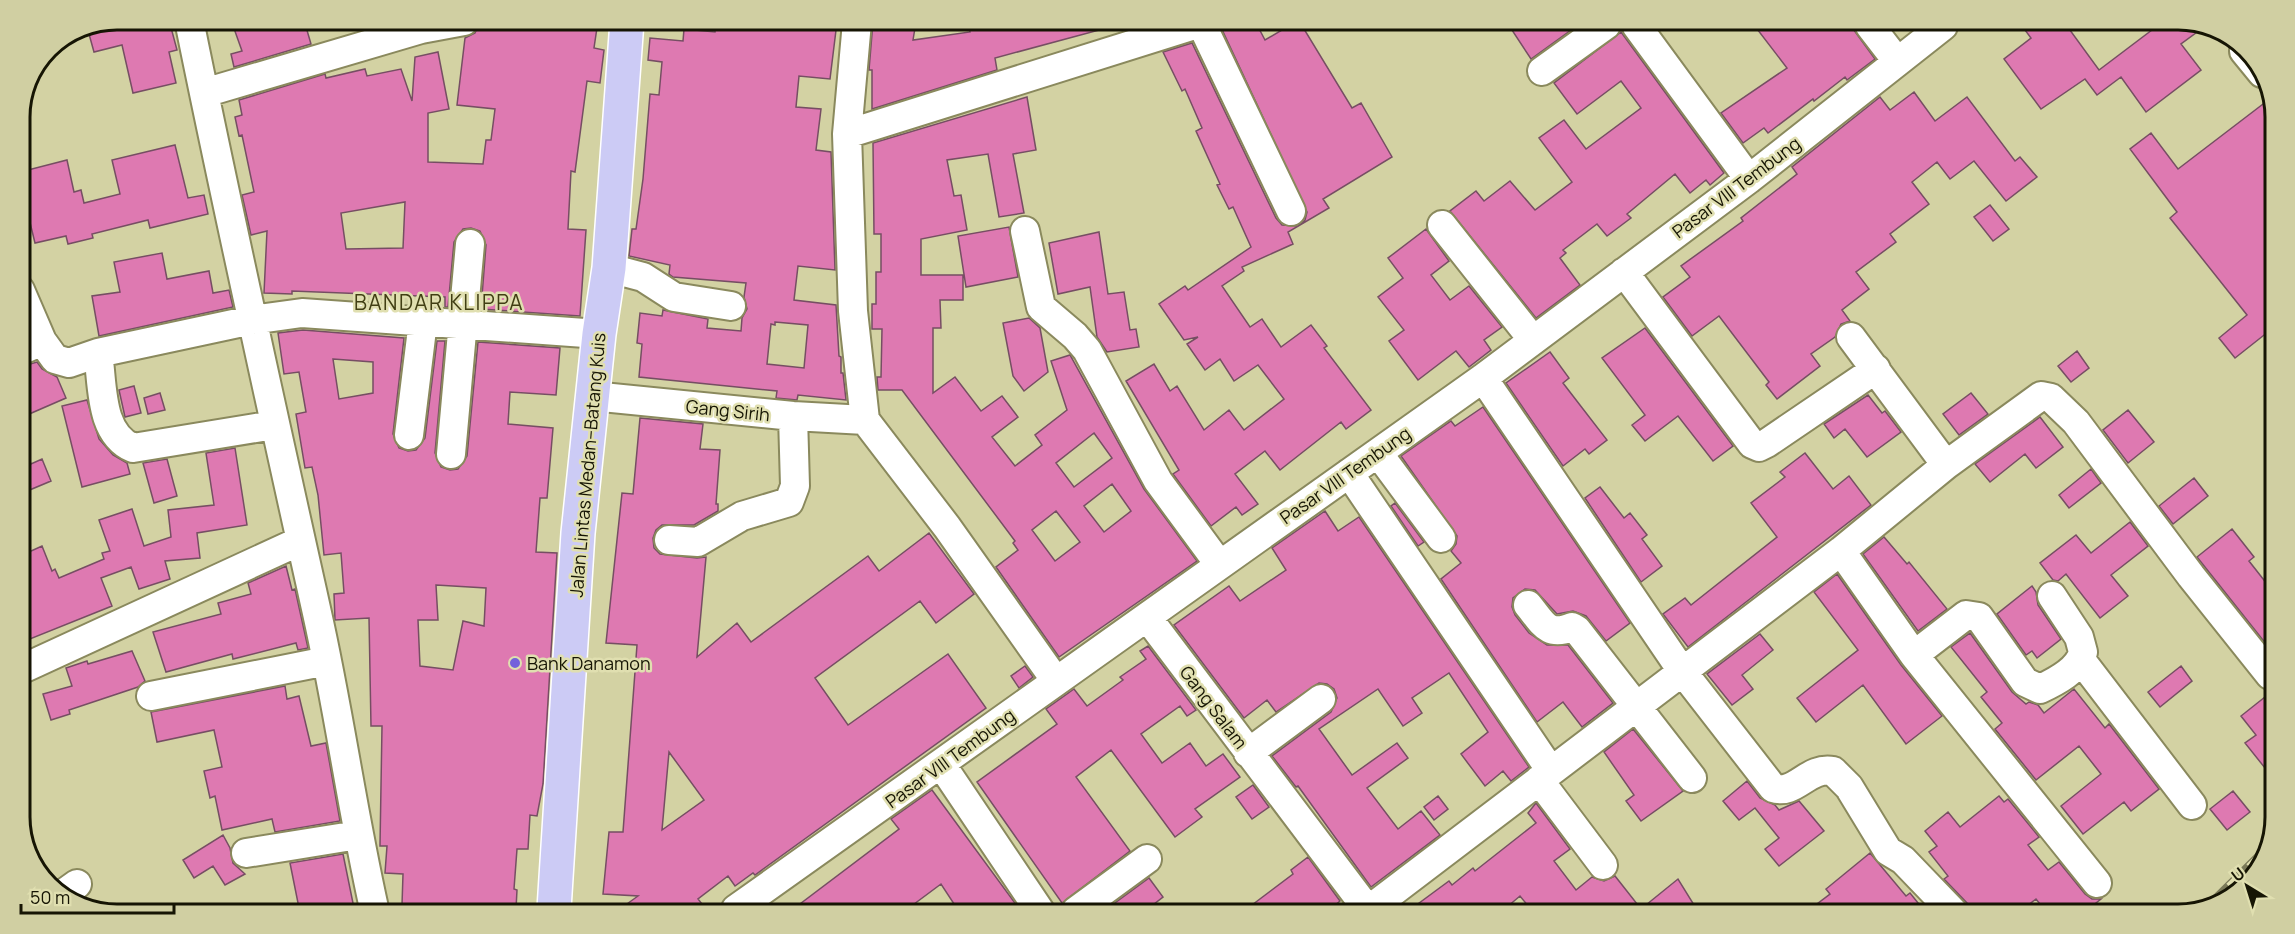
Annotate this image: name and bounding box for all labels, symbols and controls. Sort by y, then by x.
street label: Pasar VIII Tembung [1667,131,1805,243]
district label: BANDAR KLIPPA [354,288,524,316]
street label: Jalan Lintas Medan–Batang Kuis [563,332,611,598]
street label: Gang Sirih [685,394,771,426]
street label: Pasar VIII Tembung [1275,421,1415,529]
place label: Bank Danamon [527,651,651,675]
marker: Bank Danamon [508,656,522,670]
street label: Gang Salam [1175,661,1253,753]
street label: Pasar VIII Tembung [880,703,1020,813]
north arrow [2217,856,2277,916]
text: U [2226,862,2249,886]
scale bar [21,877,174,915]
text: 50 m [30,885,70,909]

